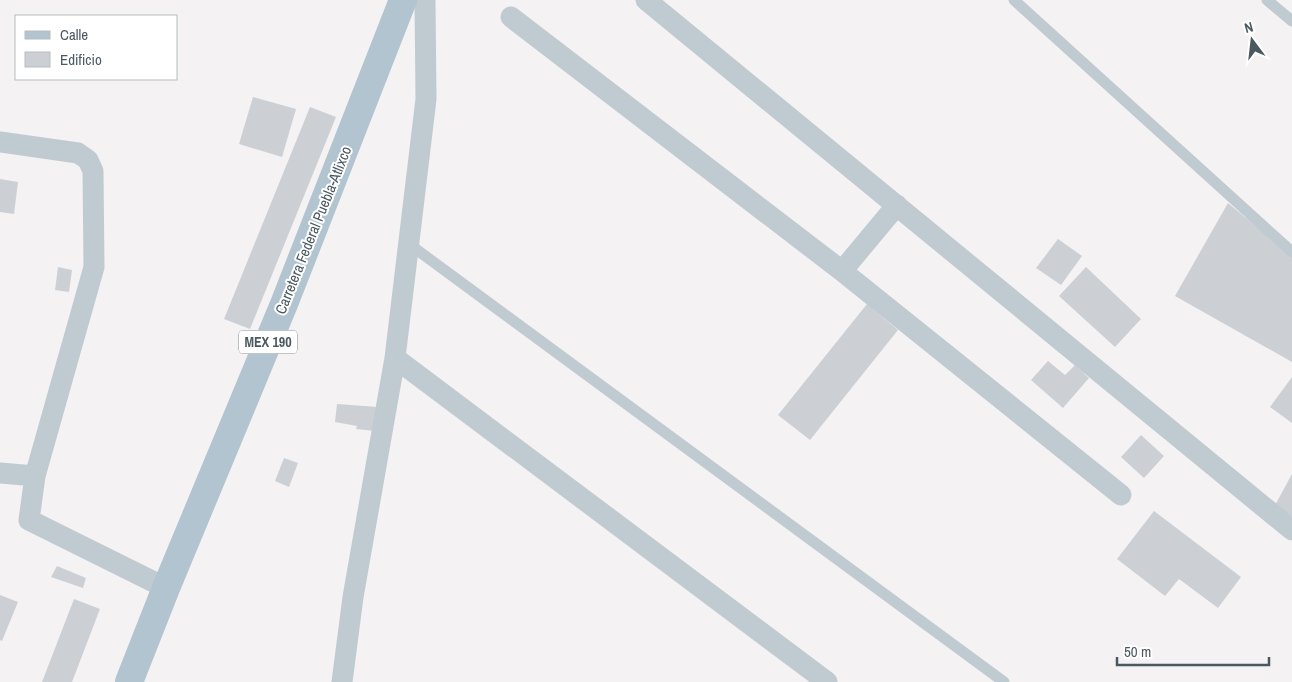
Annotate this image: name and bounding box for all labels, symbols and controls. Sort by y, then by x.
legend [15,15,178,80]
north arrow [1227,15,1277,65]
text: N [1242,18,1255,37]
text: Calle [60,24,88,45]
text: Edificio [60,49,102,70]
street label: Carretera Federal Puebla-Atlixco [270,143,356,317]
road number: MEX 190 [239,331,297,354]
scale bar [1117,634,1270,666]
text: 50 m [1124,641,1151,662]

